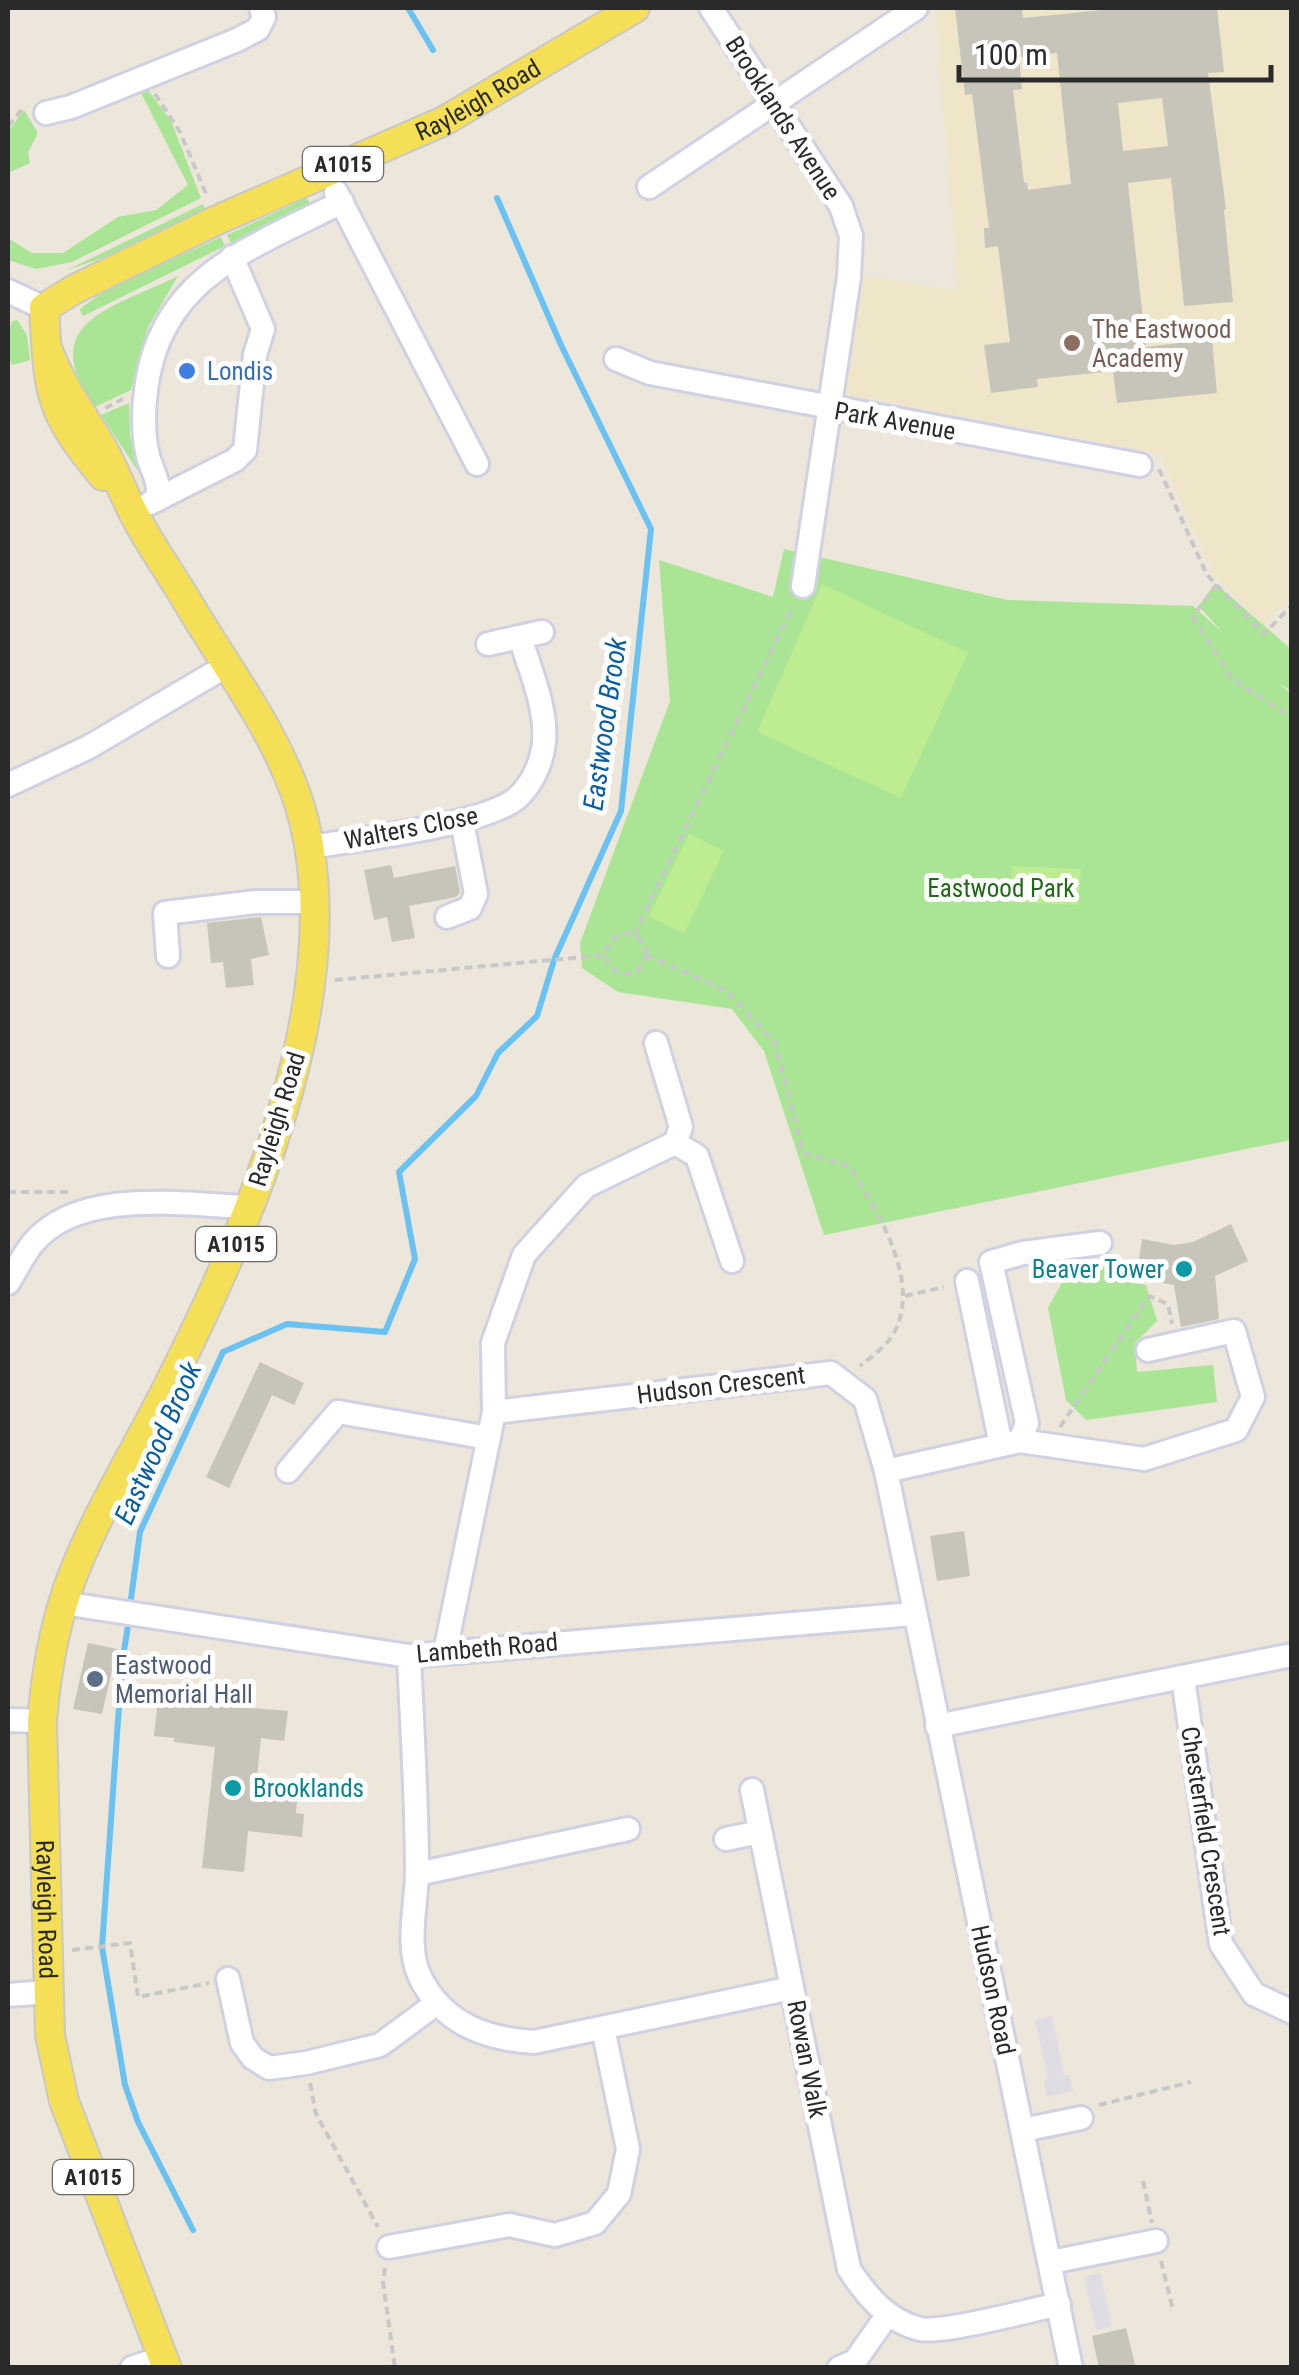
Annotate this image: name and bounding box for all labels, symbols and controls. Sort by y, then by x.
scale bar [959,20,1272,82]
street label: Brooklands Avenue [719,31,847,205]
text: 100 m [974,37,1048,72]
street label: Rayleigh Road [411,53,545,146]
road number: A1015 [303,147,383,181]
place label: The Eastwood Academy [1092,315,1232,373]
marker: The Eastwood Academy [1061,332,1083,354]
place label: Londis [207,357,273,386]
marker: Londis [176,360,198,382]
street label: Park Avenue [832,396,958,446]
water label: Eastwood Brook [577,635,634,812]
street label: Walters Close [342,801,480,855]
park label: Eastwood Park [927,874,1075,903]
street label: Rayleigh Road [243,1048,311,1190]
road number: A1015 [196,1227,276,1261]
place label: Beaver Tower [1032,1255,1164,1284]
marker: Beaver Tower [1173,1258,1195,1280]
water label: Eastwood Brook [108,1356,209,1529]
street label: Hudson Crescent [635,1360,807,1410]
street label: Lambeth Road [415,1627,559,1669]
place label: Eastwood Memorial Hall [115,1651,253,1709]
marker: Eastwood Memorial Hall [84,1668,106,1690]
street label: Chesterfield Crescent [1175,1724,1237,1938]
place label: Brooklands [253,1774,364,1803]
marker: Brooklands [222,1777,244,1799]
street label: Rayleigh Road [31,1840,63,1979]
street label: Hudson Road [965,1922,1021,2058]
street label: Rowan Walk [781,1998,833,2121]
road number: A1015 [53,2160,133,2194]

